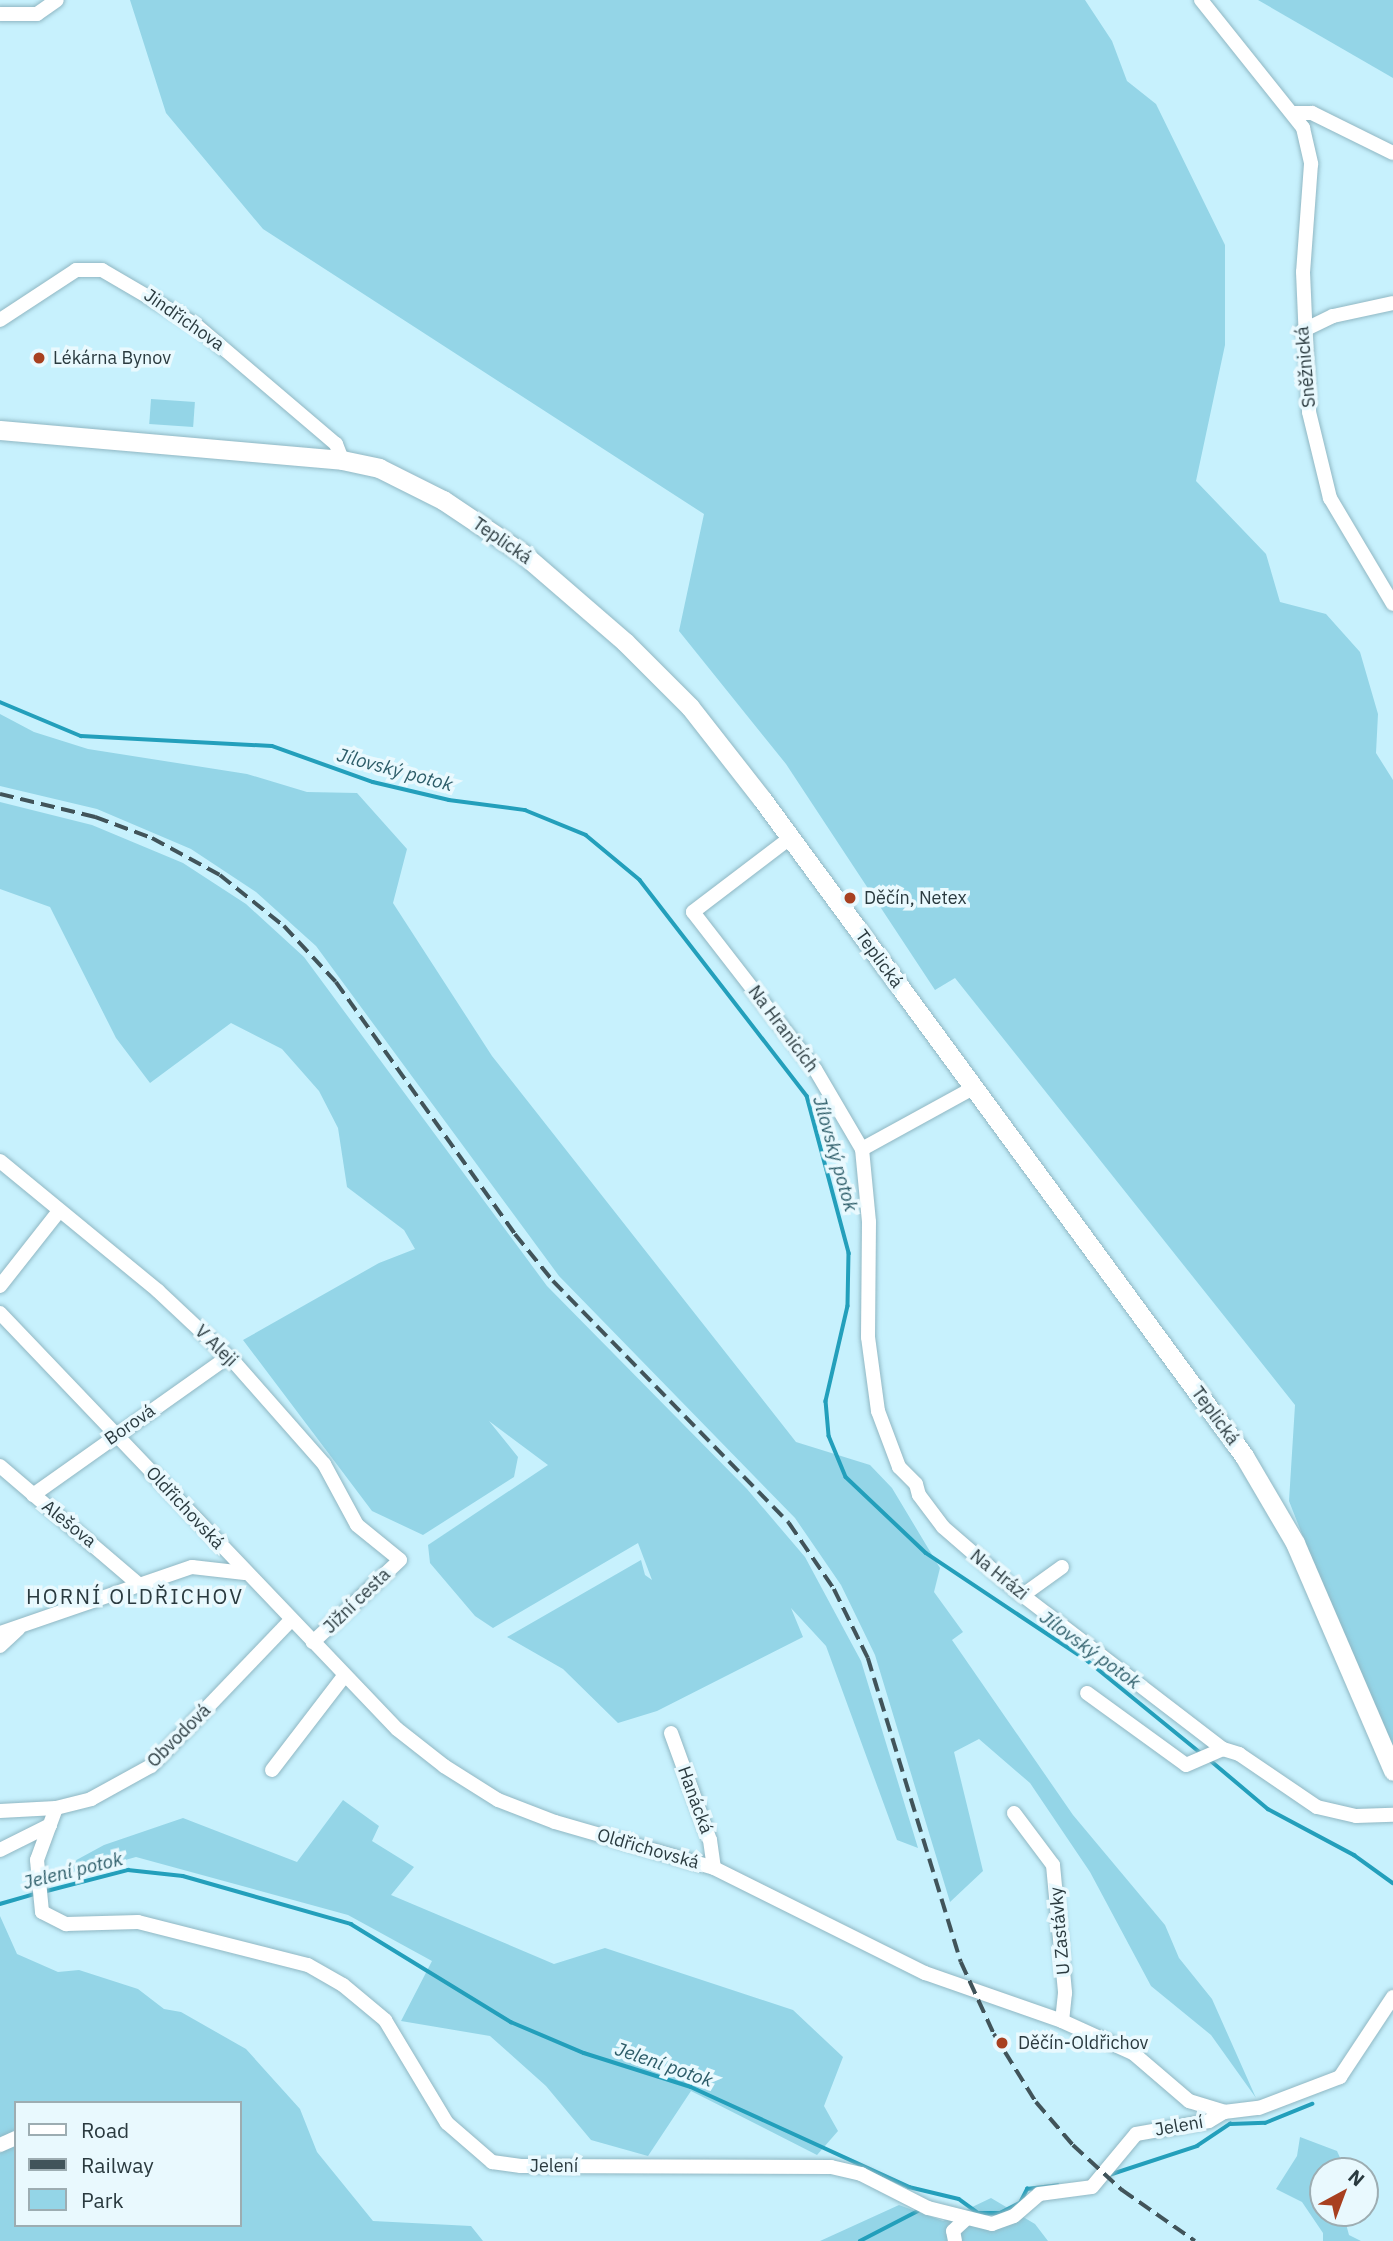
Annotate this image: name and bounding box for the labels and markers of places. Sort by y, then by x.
place label: Lékárna Bynov [53,347,171,369]
marker: Lékárna Bynov [31,350,47,366]
place label: Děčín, Netex [864,887,967,909]
marker: Děčín, Netex [842,890,858,906]
place label: Děčín-Oldřichov [1018,2032,1148,2054]
marker: Děčín-Oldřichov [992,2033,1012,2053]

